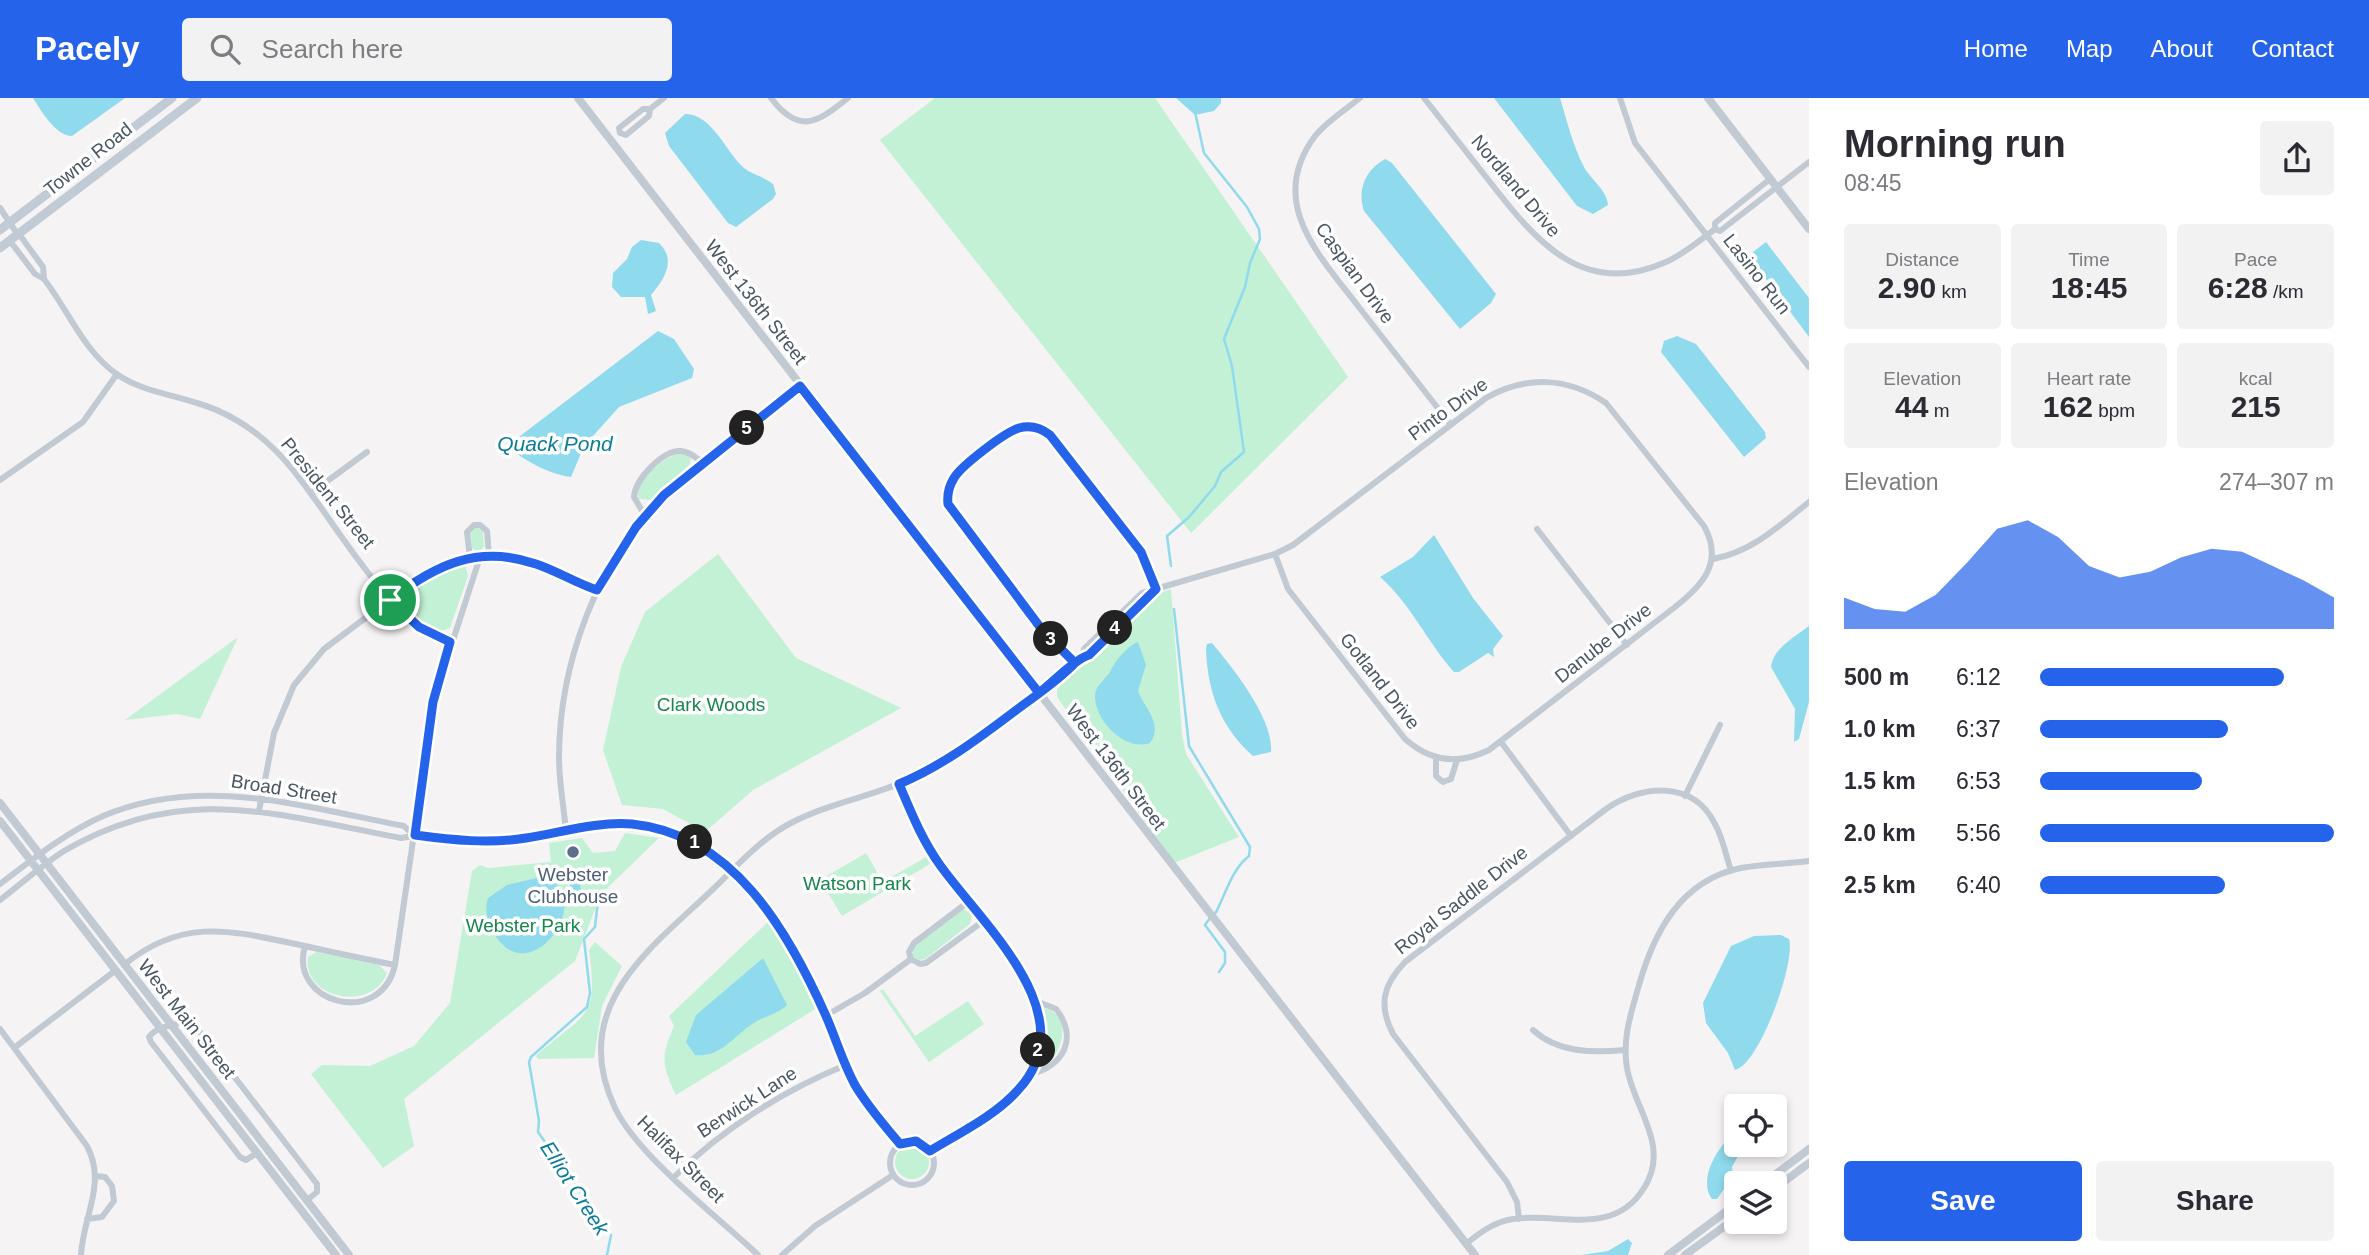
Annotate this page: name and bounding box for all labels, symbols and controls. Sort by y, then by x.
search box [182,18,672,81]
text: Pacely [35,30,140,67]
icon: search [206,30,244,68]
text: Search here [262,34,403,64]
text: Home [1964,35,2028,62]
text: Map [2066,35,2113,62]
text: About [2151,35,2213,62]
text: Contact [2251,35,2334,62]
street label: Towne Road [40,118,136,200]
button: share [2260,121,2334,195]
text: Morning run [1844,123,2066,165]
street label: Nordland Drive [1467,131,1565,241]
text: 08:45 [1844,170,1902,196]
street label: Caspian Drive [1311,219,1399,327]
street label: Lasino Run [1719,230,1795,318]
street label: West 136th Street [701,236,811,369]
text: Distance [1885,249,1959,270]
text: Time [2068,249,2110,270]
text: Pace [2234,249,2277,270]
text: 2.90 [1878,271,1936,304]
text: 18:45 [2051,271,2127,304]
text: 6:28 [2208,271,2268,304]
text: km [1936,281,1967,302]
text: /km [2268,281,2304,302]
text: Elevation [1883,368,1961,389]
text: Heart rate [2047,368,2131,389]
text: kcal [2239,368,2273,389]
street label: Pinto Drive [1404,373,1492,445]
text: 44 [1895,390,1928,423]
text: 162 [2043,390,2093,423]
text: 215 [2231,390,2281,423]
text: m [1928,400,1950,421]
text: bpm [2093,400,2135,421]
pin: 5 [730,410,764,446]
text: 5 [741,417,752,438]
water label: Quack Pond [497,432,614,455]
street label: President Street [277,433,379,553]
text: Elevation [1844,469,1939,495]
text: 274–307 m [2219,469,2334,495]
pin [360,570,420,630]
icon: arrive [371,581,409,619]
street label: Danube Drive [1551,599,1655,687]
pin: 4 [1098,610,1132,646]
text: 4 [1109,617,1120,638]
pin: 3 [1034,622,1068,656]
text: 3 [1045,628,1056,649]
street label: Gotland Drive [1336,629,1424,733]
text: 500 m [1844,664,1909,690]
text: 6:12 [1956,664,2001,690]
park label: Clark Woods [657,694,765,715]
street label: West 136th Street [1062,700,1170,834]
text: 1.0 km [1844,716,1916,742]
text: 6:37 [1956,716,2001,742]
text: 1.5 km [1844,768,1916,794]
text: 6:53 [1956,768,2001,794]
street label: Broad Street [230,770,339,808]
text: 2.0 km [1844,820,1916,846]
text: 5:56 [1956,820,2001,846]
pin: 1 [678,824,712,860]
text: 1 [689,831,700,852]
street label: Royal Saddle Drive [1390,842,1532,958]
marker: Webster Clubhouse [565,844,581,860]
place label: Webster Clubhouse [528,864,618,907]
text: 2.5 km [1844,872,1916,898]
text: 6:40 [1956,872,2001,898]
park label: Watson Park [803,873,912,894]
park label: Webster Park [466,915,581,936]
street label: West Main Street [134,955,240,1083]
pin: 2 [1020,1032,1056,1068]
text: 2 [1032,1039,1043,1060]
street label: Berwick Lane [693,1062,801,1142]
map controls [1724,1094,1787,1234]
button: locate [1724,1094,1787,1157]
street label: Halifax Street [633,1111,729,1207]
water label: Elliot Creek [536,1137,615,1241]
button: Save [1844,1161,2082,1241]
button: Share [2096,1161,2334,1241]
button: layers [1724,1171,1787,1234]

